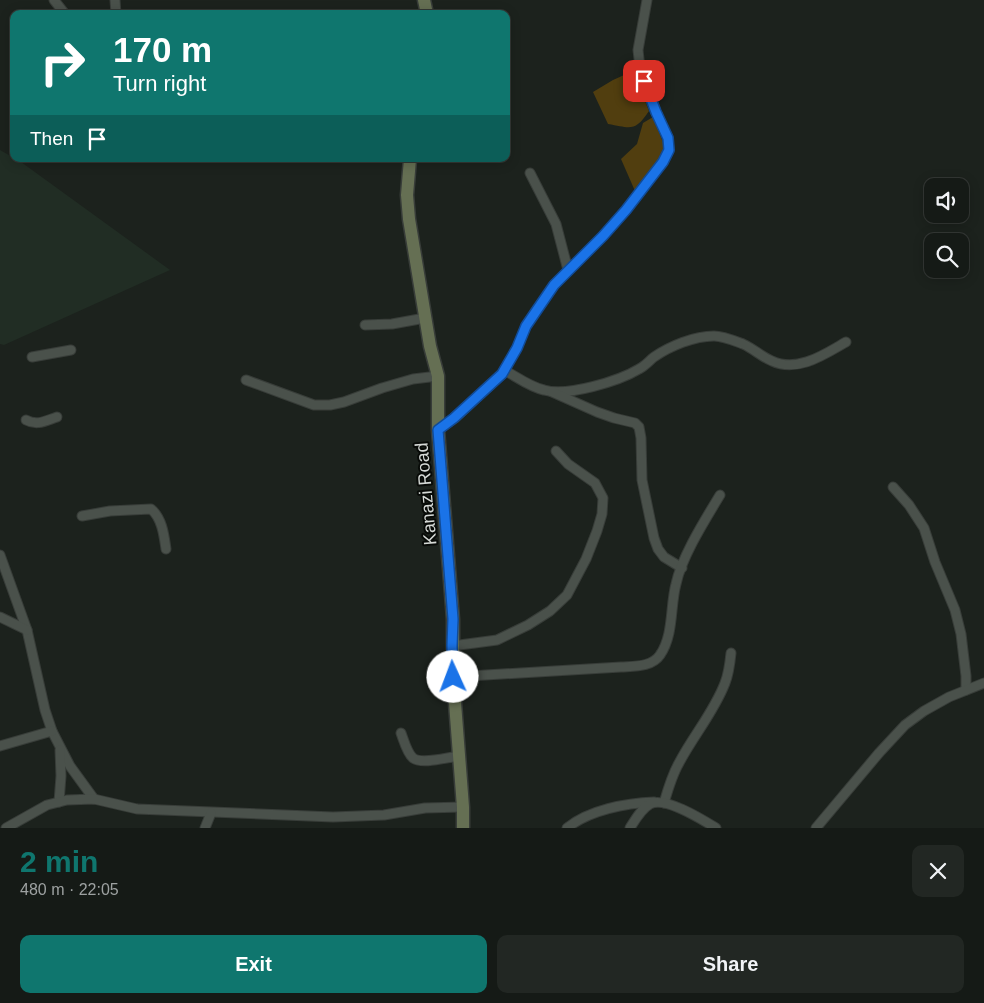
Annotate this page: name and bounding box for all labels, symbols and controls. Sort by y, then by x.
icon: right [30,30,95,95]
text: 170 m [113,30,212,69]
pin [623,60,665,102]
icon: arrive [630,67,658,95]
text: Turn right [113,71,206,96]
icon: arrive [83,125,111,153]
text: Then [30,128,73,149]
map controls [924,178,969,278]
button: sound [924,178,969,223]
button: search [924,233,969,278]
street label: Kanazi Road [412,442,440,546]
position arrow [426,650,478,702]
text: 2 min [20,845,98,878]
button: close [912,845,964,897]
text: 480 m · 22:05 [20,881,119,898]
button: Exit [20,935,487,993]
button: Share [497,935,964,993]

